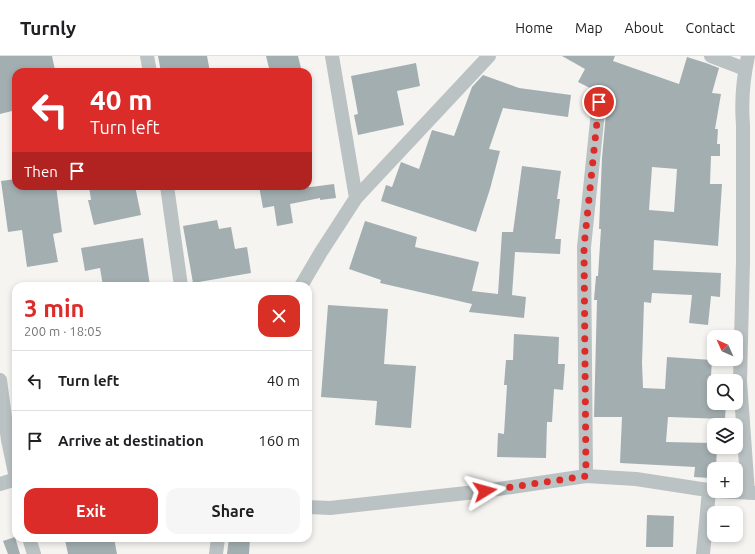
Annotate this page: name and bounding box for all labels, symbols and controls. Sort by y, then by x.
text: Turnly [20,17,76,39]
text: Home [515,20,553,36]
text: Map [575,20,603,36]
text: About [625,20,664,36]
text: Contact [686,20,735,36]
icon: left [24,84,76,136]
text: 40 m [90,84,152,115]
pin [582,85,616,119]
icon: arrive [588,91,610,113]
text: Turn left [90,117,160,137]
icon: arrive [66,160,88,182]
text: Then [24,163,58,180]
text: 3 min [24,295,85,322]
button: close [258,295,300,337]
text: 200 m · 18:05 [24,324,102,338]
north arrow [707,330,743,366]
map controls [707,330,743,542]
icon: left [24,370,46,392]
text: Turn left [58,372,119,389]
text: 40 m [267,372,300,389]
button: search [707,374,743,410]
button: layers [707,418,743,454]
icon: arrive [24,430,46,452]
text: Arrive at destination [58,432,204,449]
text: 160 m [258,432,300,449]
button: + [707,462,743,498]
position arrow [464,470,506,512]
button: Exit [24,488,158,534]
button: Share [166,488,300,534]
button: − [707,506,743,542]

